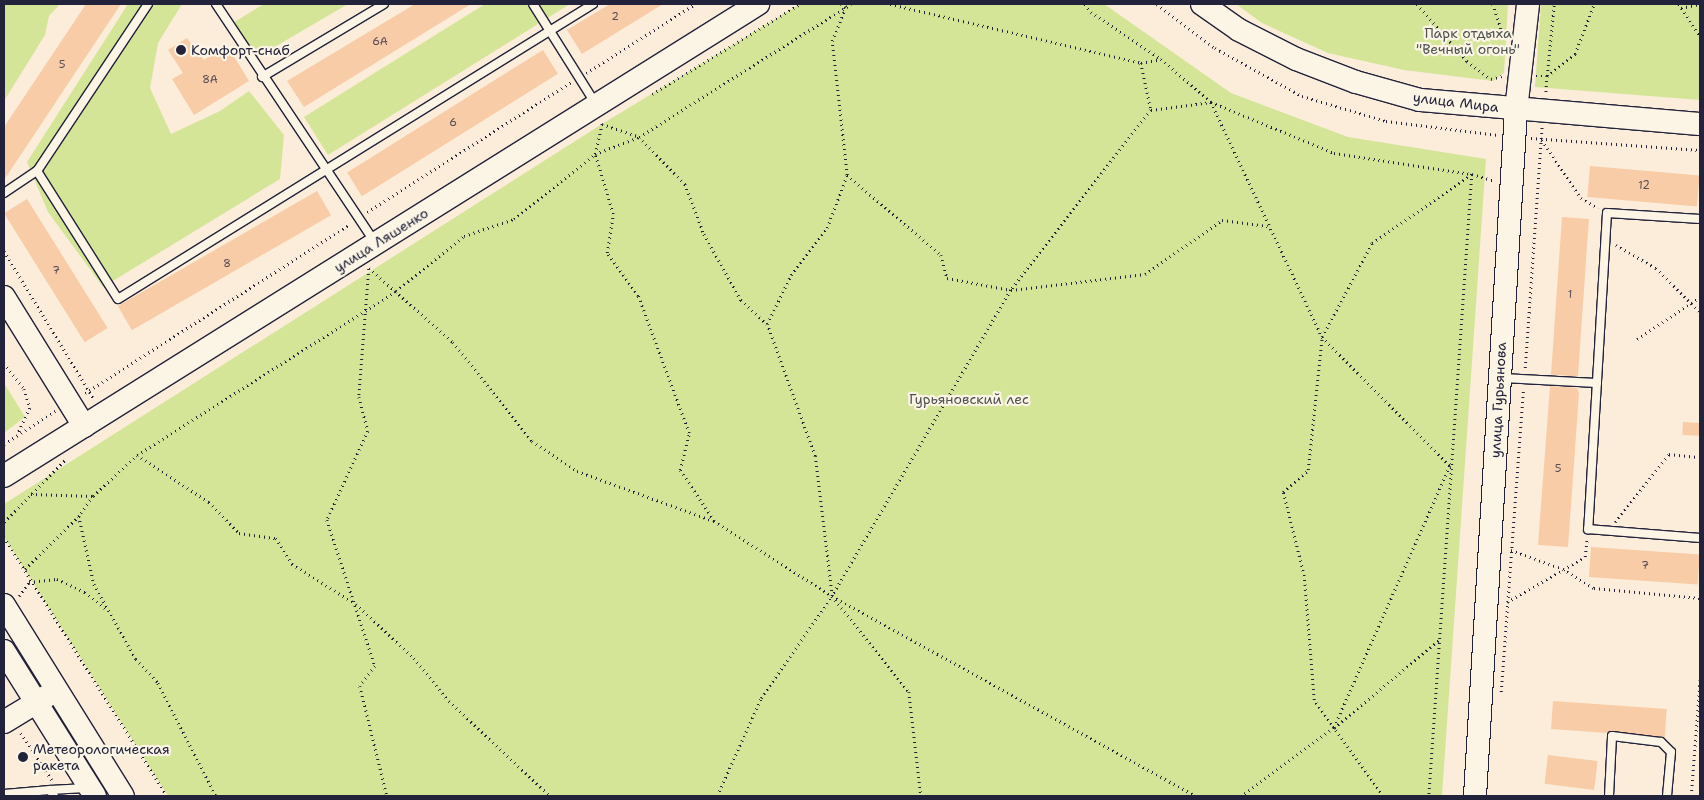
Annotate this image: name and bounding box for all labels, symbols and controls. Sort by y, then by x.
house number: 2 [611,10,619,24]
park label: Парк отдыха "Вечный огонь" [1416,25,1520,58]
house number: 6А [372,35,388,49]
place label: Комфорт-снаб [191,42,290,58]
marker: Комфорт-снаб [175,44,187,56]
house number: 5 [59,58,65,72]
house number: 8А [202,73,218,87]
street label: улица Мира [1412,88,1500,116]
house number: 6 [449,116,457,130]
house number: 12 [1638,179,1650,193]
street label: улица Ляшенко [331,204,431,276]
house number: 8 [223,257,231,271]
house number: 7 [52,264,60,278]
house number: 1 [1568,288,1572,302]
street label: улица Гурьянова [1487,341,1509,459]
park label: Гурьяновский лес [909,391,1029,407]
house number: 5 [1555,462,1561,476]
house number: 7 [1641,559,1649,573]
place label: Метеорологическая ракета [33,741,170,774]
marker: Метеорологическая ракета [17,751,29,763]

